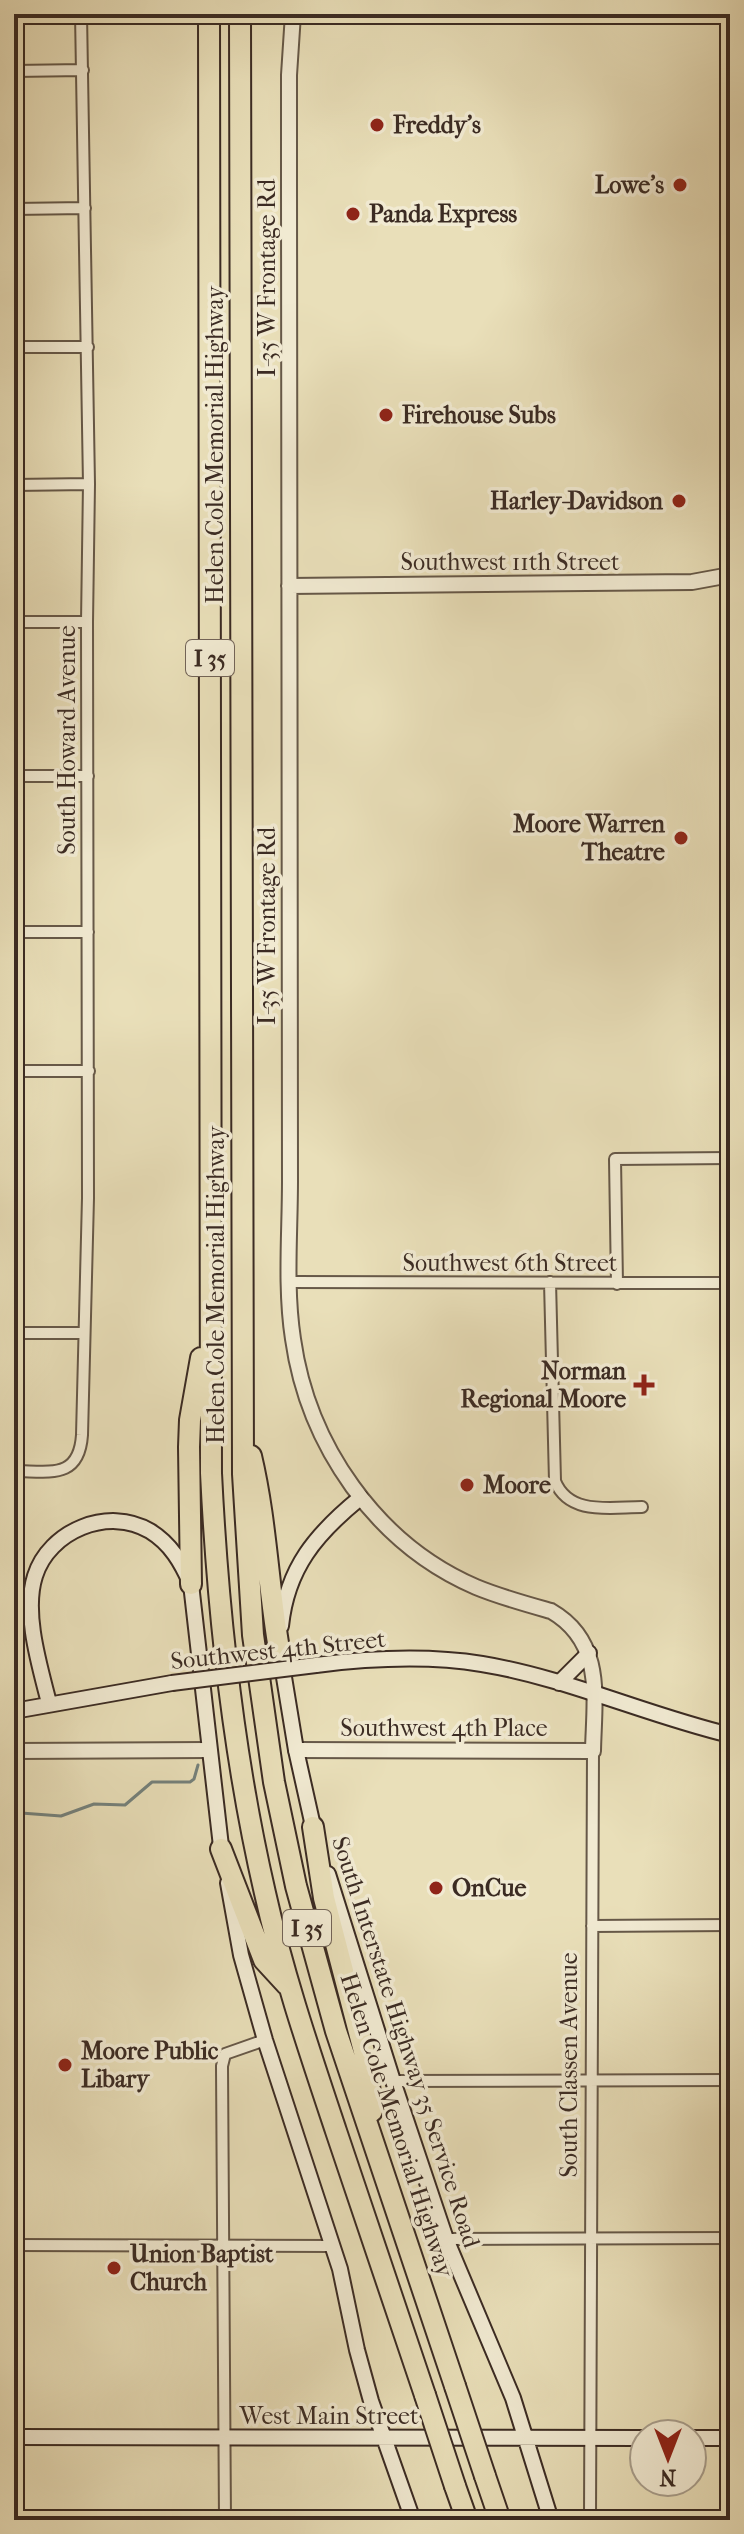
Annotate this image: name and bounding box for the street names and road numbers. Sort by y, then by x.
street label: I-35 W Frontage Rd [253,178,281,377]
street label: Helen Cole Memorial Highway [201,285,229,604]
street label: Southwest 11th Street [401,548,620,576]
street label: South Howard Avenue [53,625,81,855]
road number: I 35 [186,640,234,676]
street label: I-35 W Frontage Rd [253,826,281,1025]
street label: Helen Cole Memorial Highway [202,1125,230,1444]
street label: Southwest 6th Street [403,1249,618,1277]
street label: Southwest 4th Street [169,1625,387,1675]
street label: Southwest 4th Place [340,1714,548,1742]
street label: South Interstate Highway 35 Service Road [326,1833,486,2252]
road number: I 35 [283,1910,331,1946]
street label: South Classen Avenue [555,1952,583,2178]
street label: Helen Cole Memorial Highway [335,1969,460,2282]
street label: West Main Street [239,2402,419,2430]

